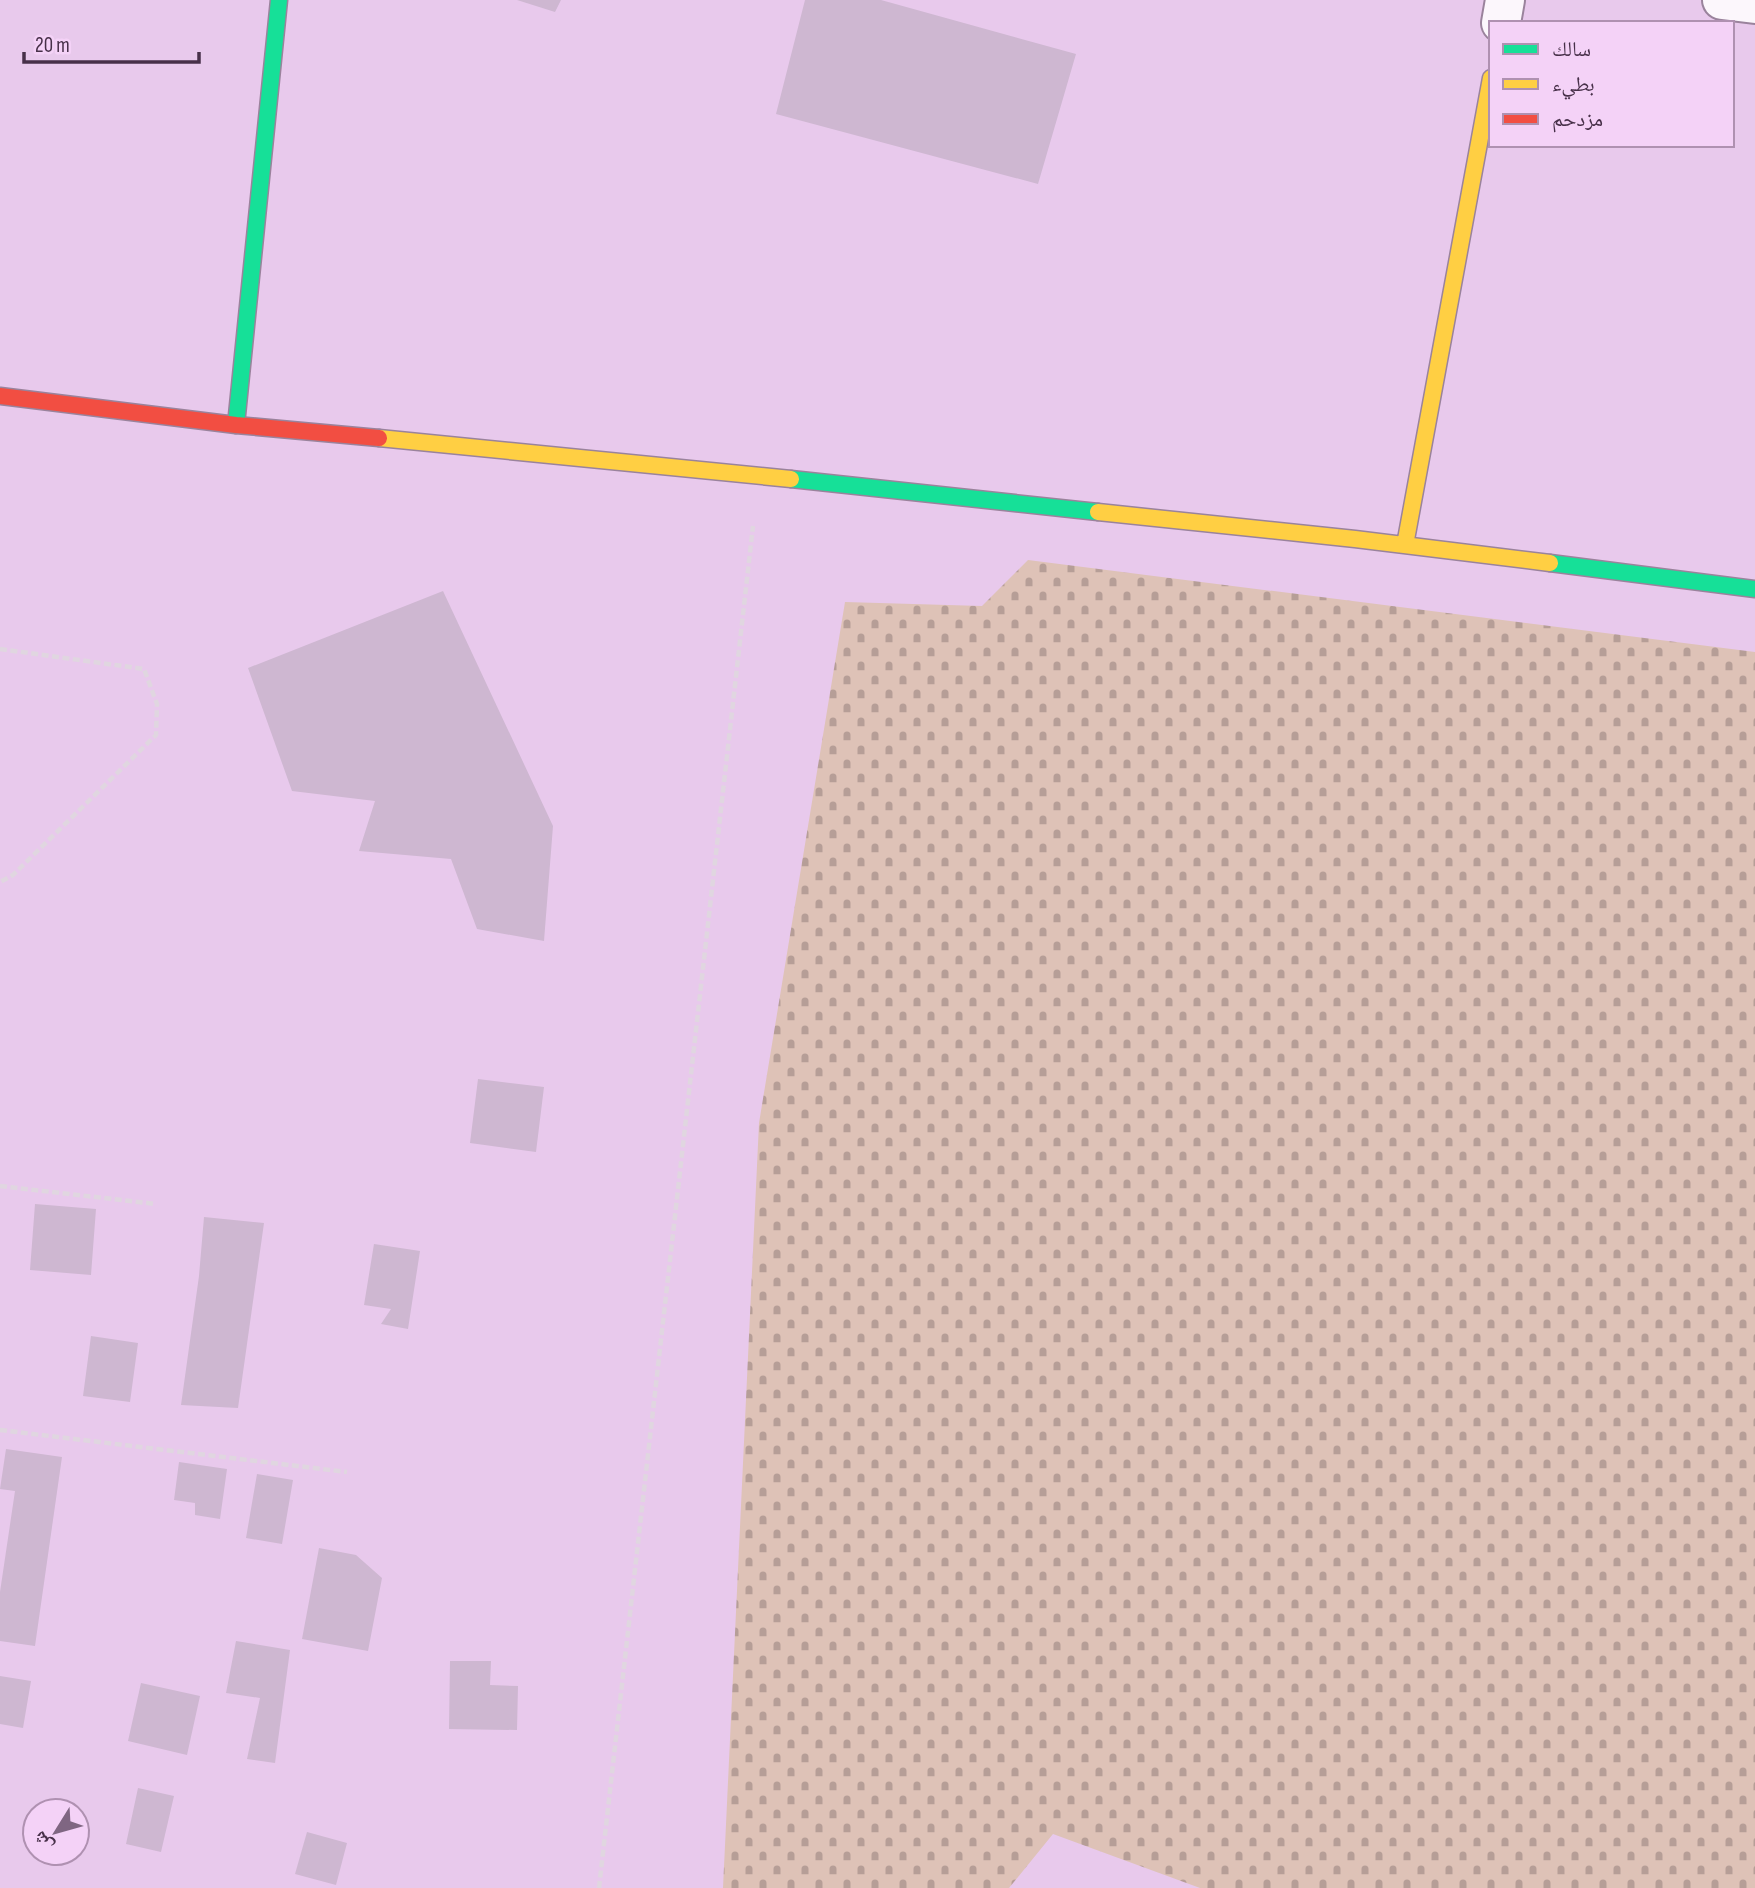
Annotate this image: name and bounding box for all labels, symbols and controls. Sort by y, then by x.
scale bar [24,21,200,65]
legend [1489,21,1734,147]
text: 20 m [35,33,70,58]
text: سالك [1552,37,1591,62]
text: بطيء [1552,72,1595,100]
text: مزدحم [1552,107,1603,133]
north arrow [21,1797,91,1867]
text: ش [28,1826,59,1856]

